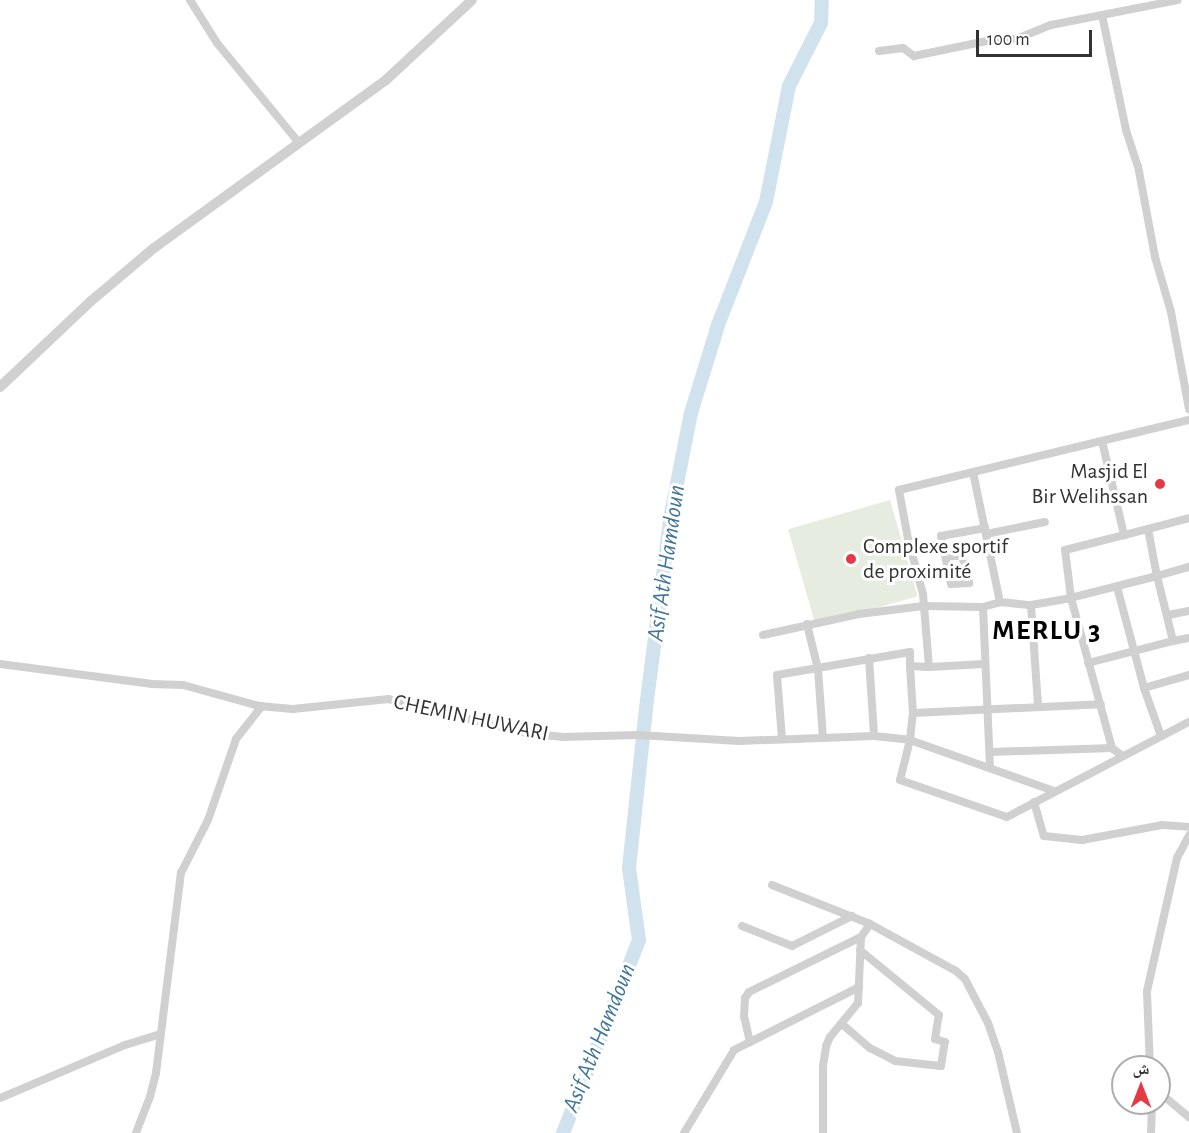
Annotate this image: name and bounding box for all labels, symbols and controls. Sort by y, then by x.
scale bar [979,18,1094,56]
text: 100 m [987,31,1030,49]
place label: Masjid El Bir Welihssan [1032,458,1148,510]
marker: Masjid El Bir Welihssan [1153,477,1167,491]
water label: Asif Ath Hamdoun [642,483,692,643]
place label: Complexe sportif de proximité [863,533,1008,584]
marker: Complexe sportif de proximité [844,552,858,566]
district label: MERLU 3 [992,614,1102,648]
street label: CHEMIN HUWARI [391,689,551,747]
water label: Asif Ath Hamdoun [557,960,643,1116]
north arrow [1111,1055,1171,1115]
text: ش [1133,1061,1149,1077]

